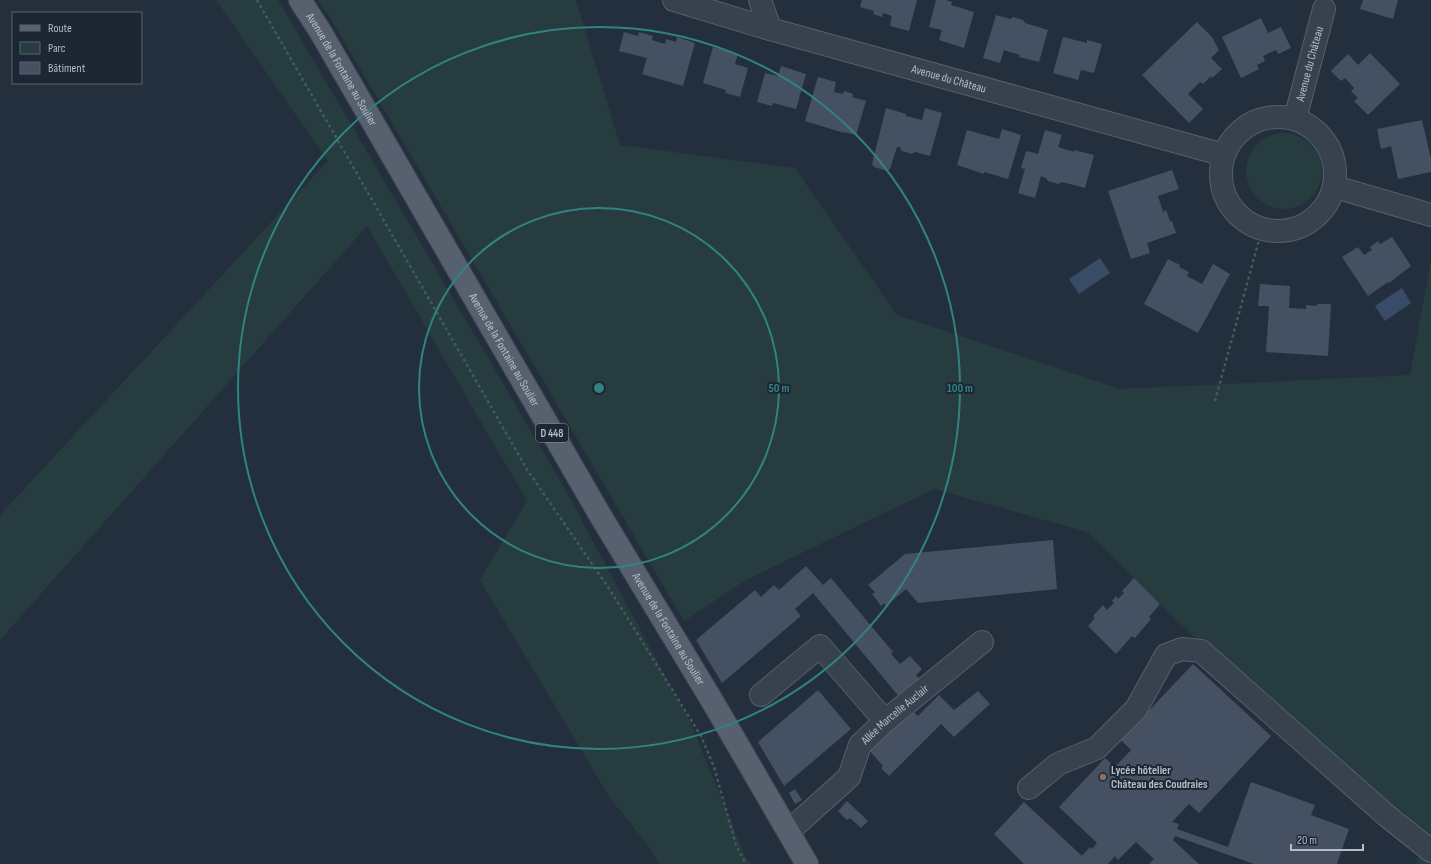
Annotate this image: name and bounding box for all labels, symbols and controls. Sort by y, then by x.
street label: Avenue de la Fontaine au Soulier [302,9,381,129]
legend [12,12,142,84]
text: Route [48,21,72,36]
street label: Avenue du Château [1292,25,1327,104]
text: Parc [48,41,66,56]
text: Bâtiment [48,61,86,76]
street label: Avenue du Château [909,61,988,96]
street label: Avenue de la Fontaine au Soulier [465,289,543,410]
centre of rings [592,381,606,395]
text: 50 m [769,381,789,396]
text: 100 m [947,381,973,396]
road number: D 448 [536,424,568,442]
street label: Avenue de la Fontaine au Soulier [629,569,709,688]
street label: Allée Marcelle Auclair [857,681,932,748]
place label: Lycée hôtelier Château des Coudraies [1111,763,1208,792]
marker: Lycée hôtelier Château des Coudraies [1098,772,1108,782]
scale bar [1291,826,1363,852]
text: 20 m [1297,833,1317,848]

